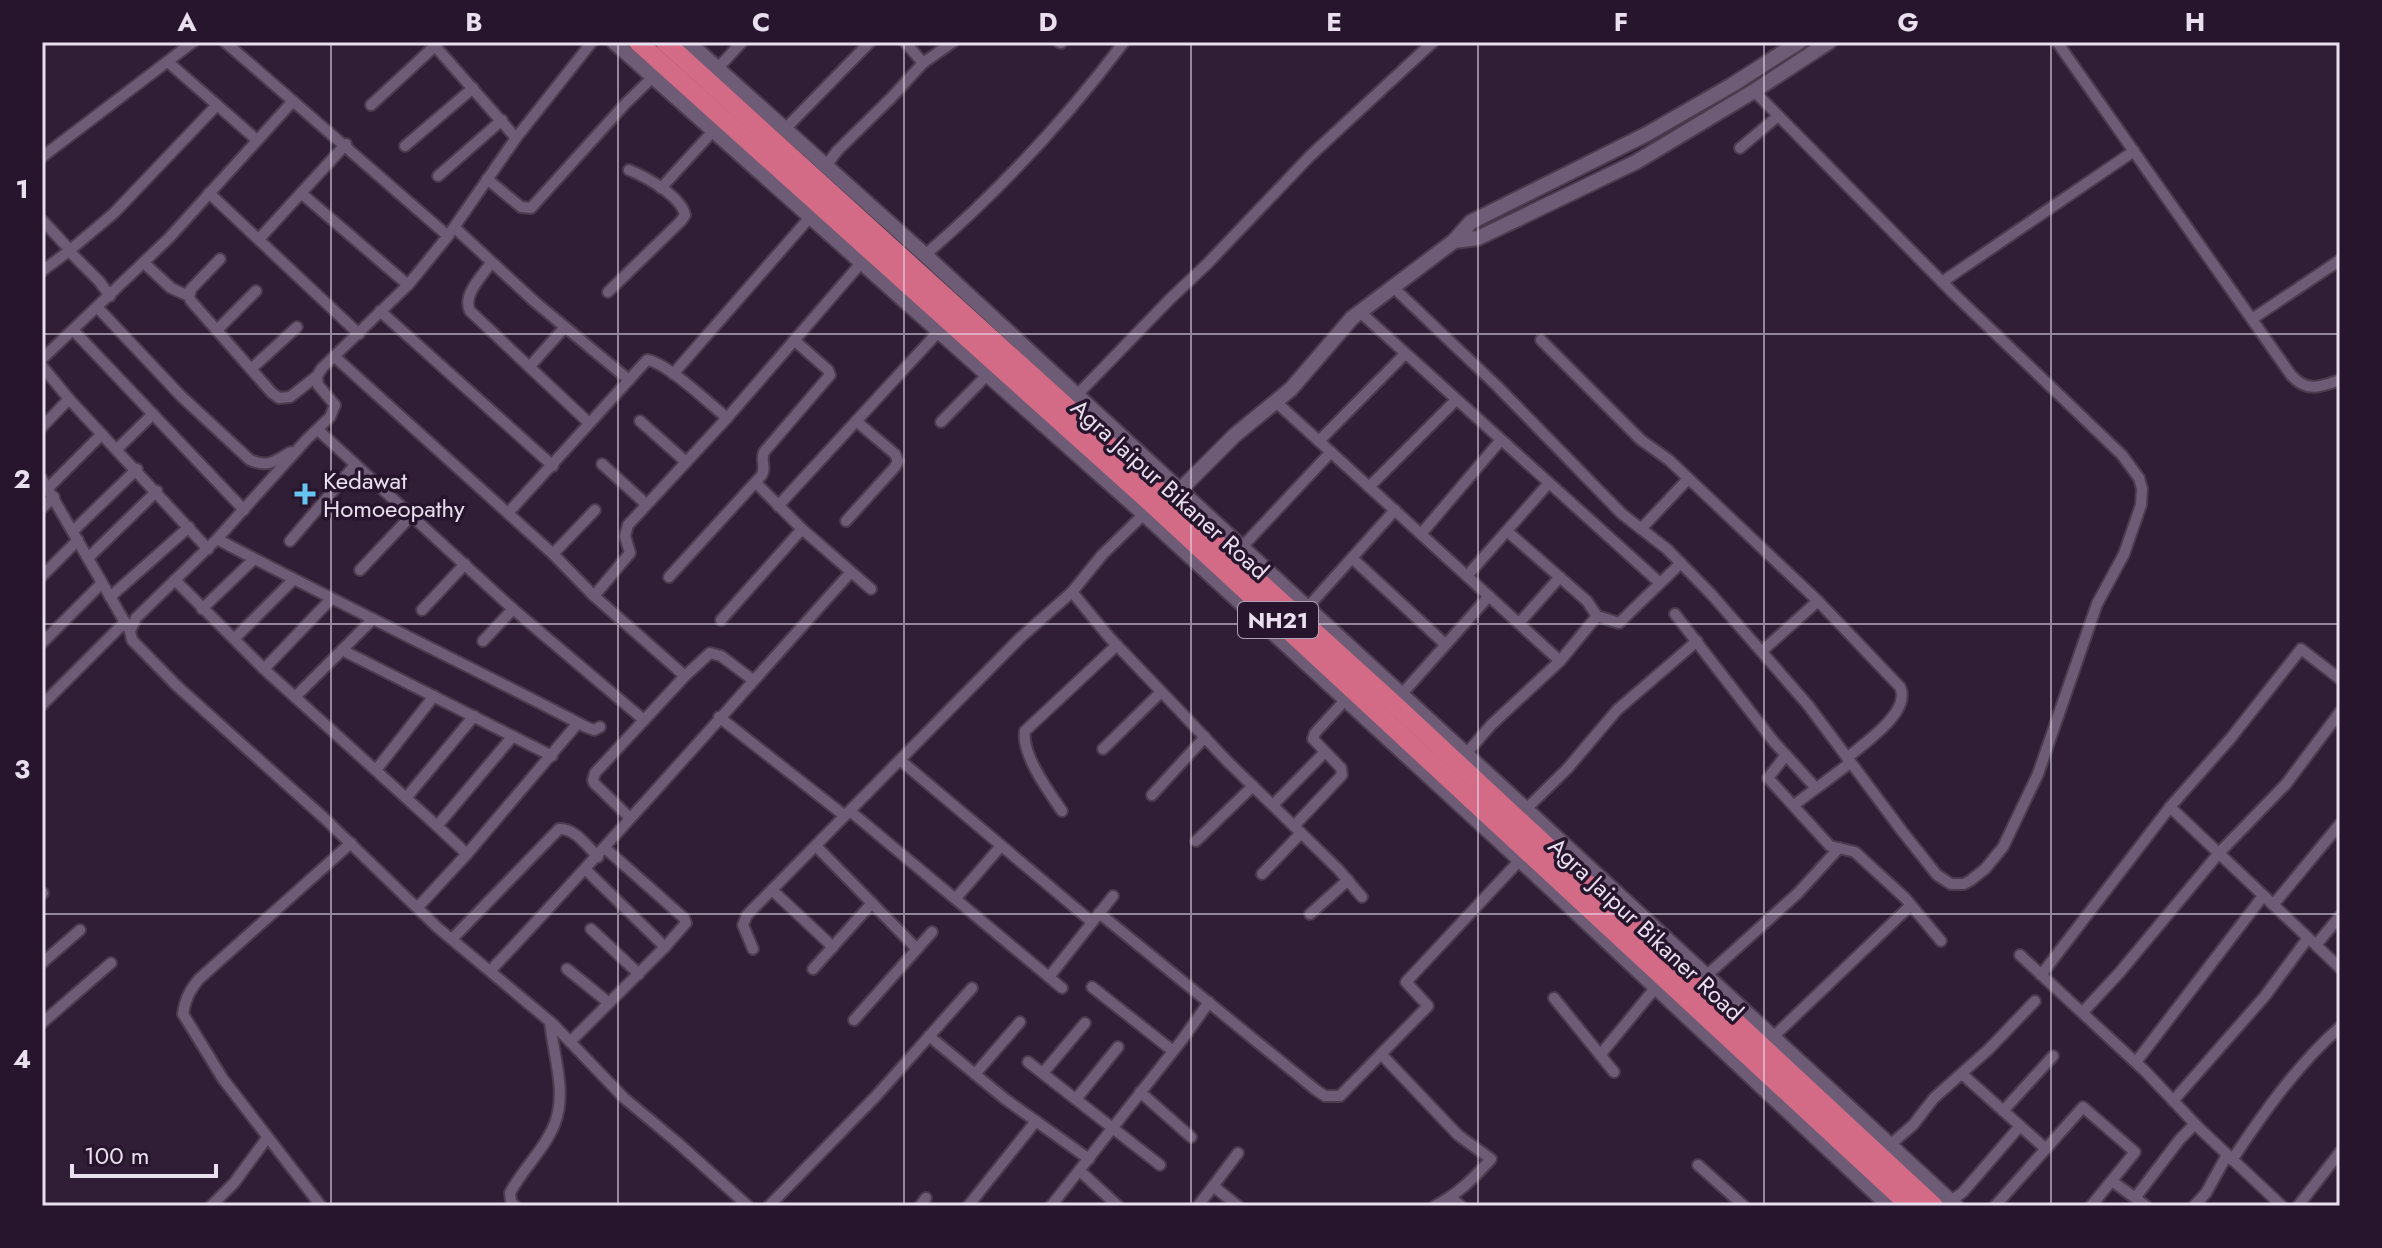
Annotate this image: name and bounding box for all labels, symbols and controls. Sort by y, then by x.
text: A [176,3,197,41]
text: B [465,3,483,41]
text: C [752,3,770,41]
text: D [1038,3,1058,41]
text: E [1326,3,1342,41]
text: F [1614,3,1628,41]
text: G [1897,3,1919,41]
text: H [2185,3,2205,41]
text: 1 [15,170,29,208]
street label: Agra Jaipur Bikaner Road [1063,390,1277,588]
text: 2 [13,460,31,498]
place label: Kedawat Homoeopathy [323,463,465,526]
marker: Kedawat Homoeopathy [294,483,316,505]
road number: NH21 [1238,602,1318,638]
text: 3 [14,750,30,788]
street label: Agra Jaipur Bikaner Road [1541,829,1751,1029]
text: 4 [13,1040,31,1078]
scale bar [72,1128,216,1178]
text: 100 m [84,1138,150,1173]

